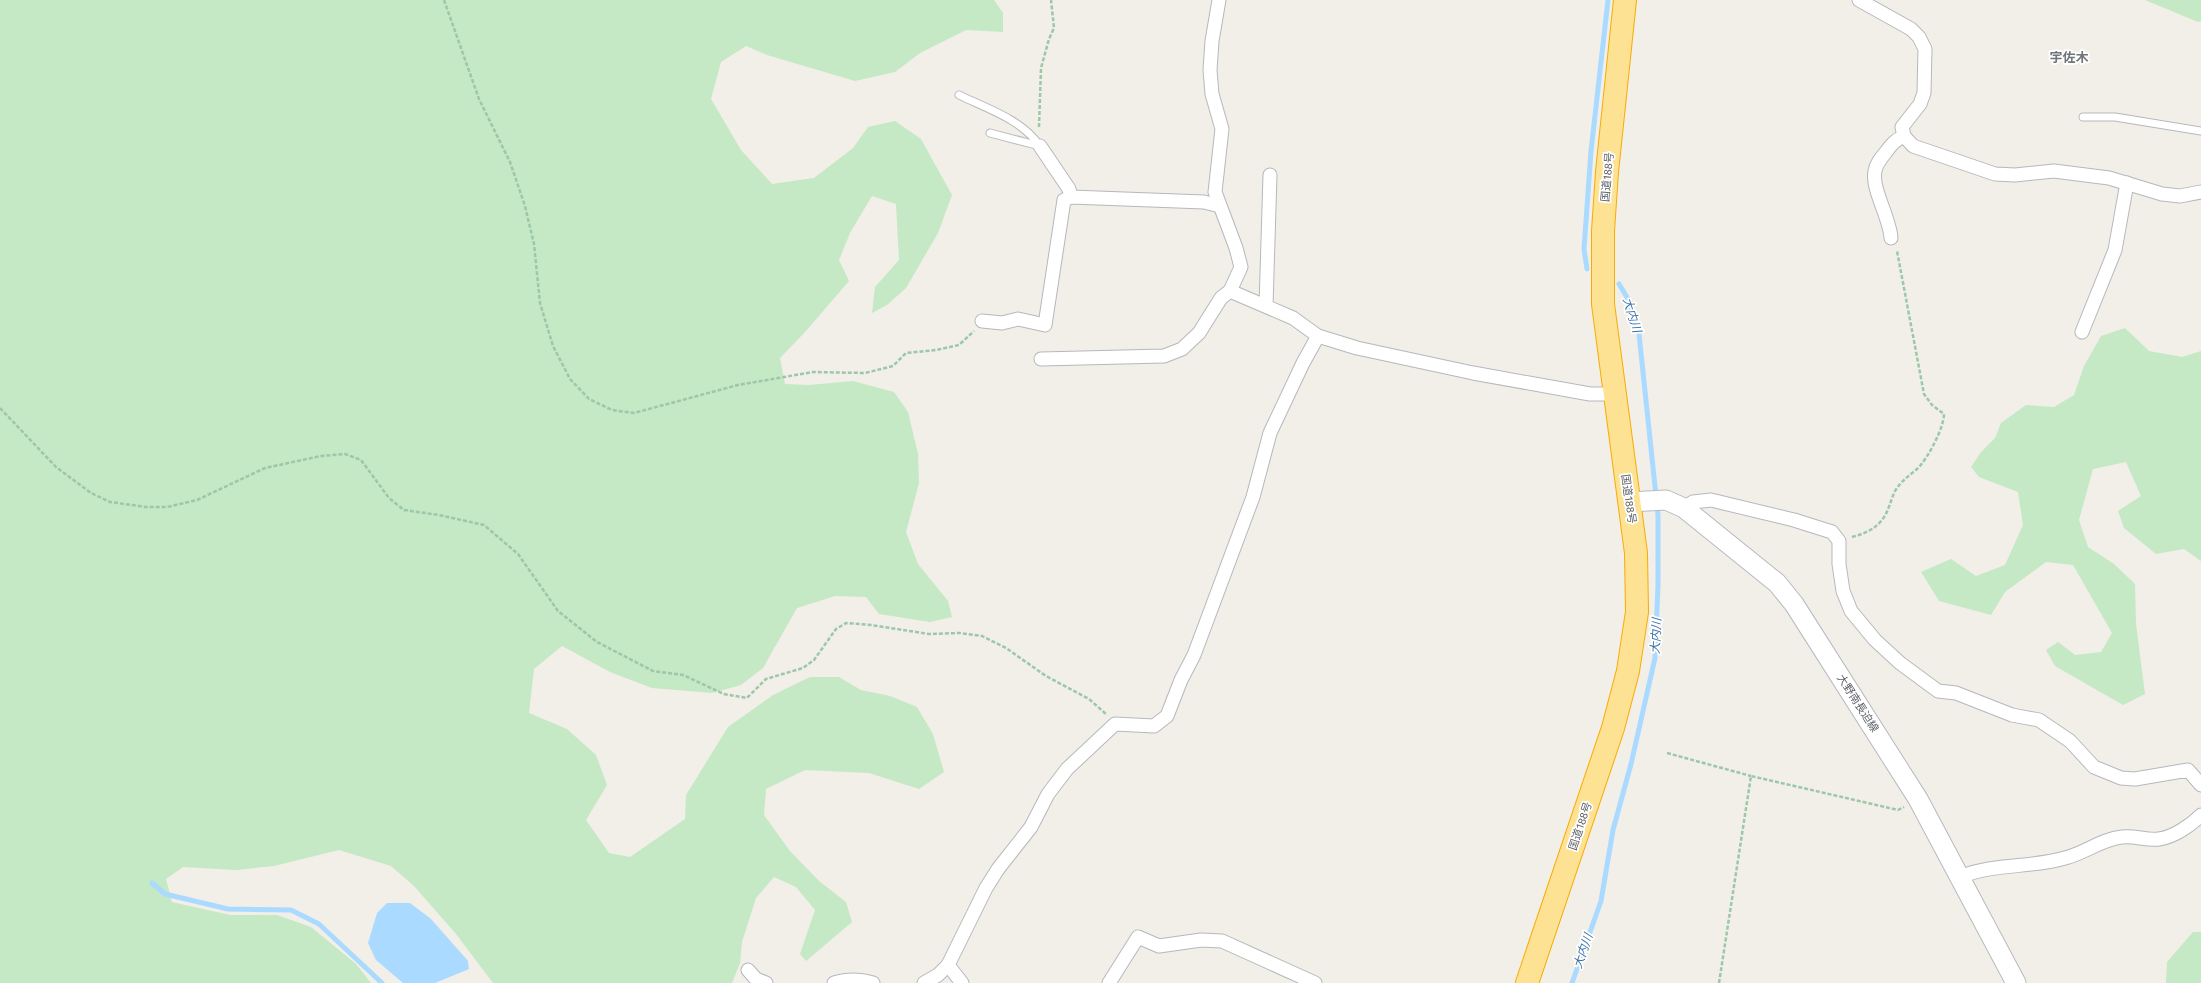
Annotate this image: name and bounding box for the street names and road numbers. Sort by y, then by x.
street label: 国道188号 [1599,152,1616,202]
street label: 国道188号 [1619,473,1638,525]
street label: 大野南長迫線 [1834,672,1881,734]
street label: 国道188号 [1566,800,1595,852]

